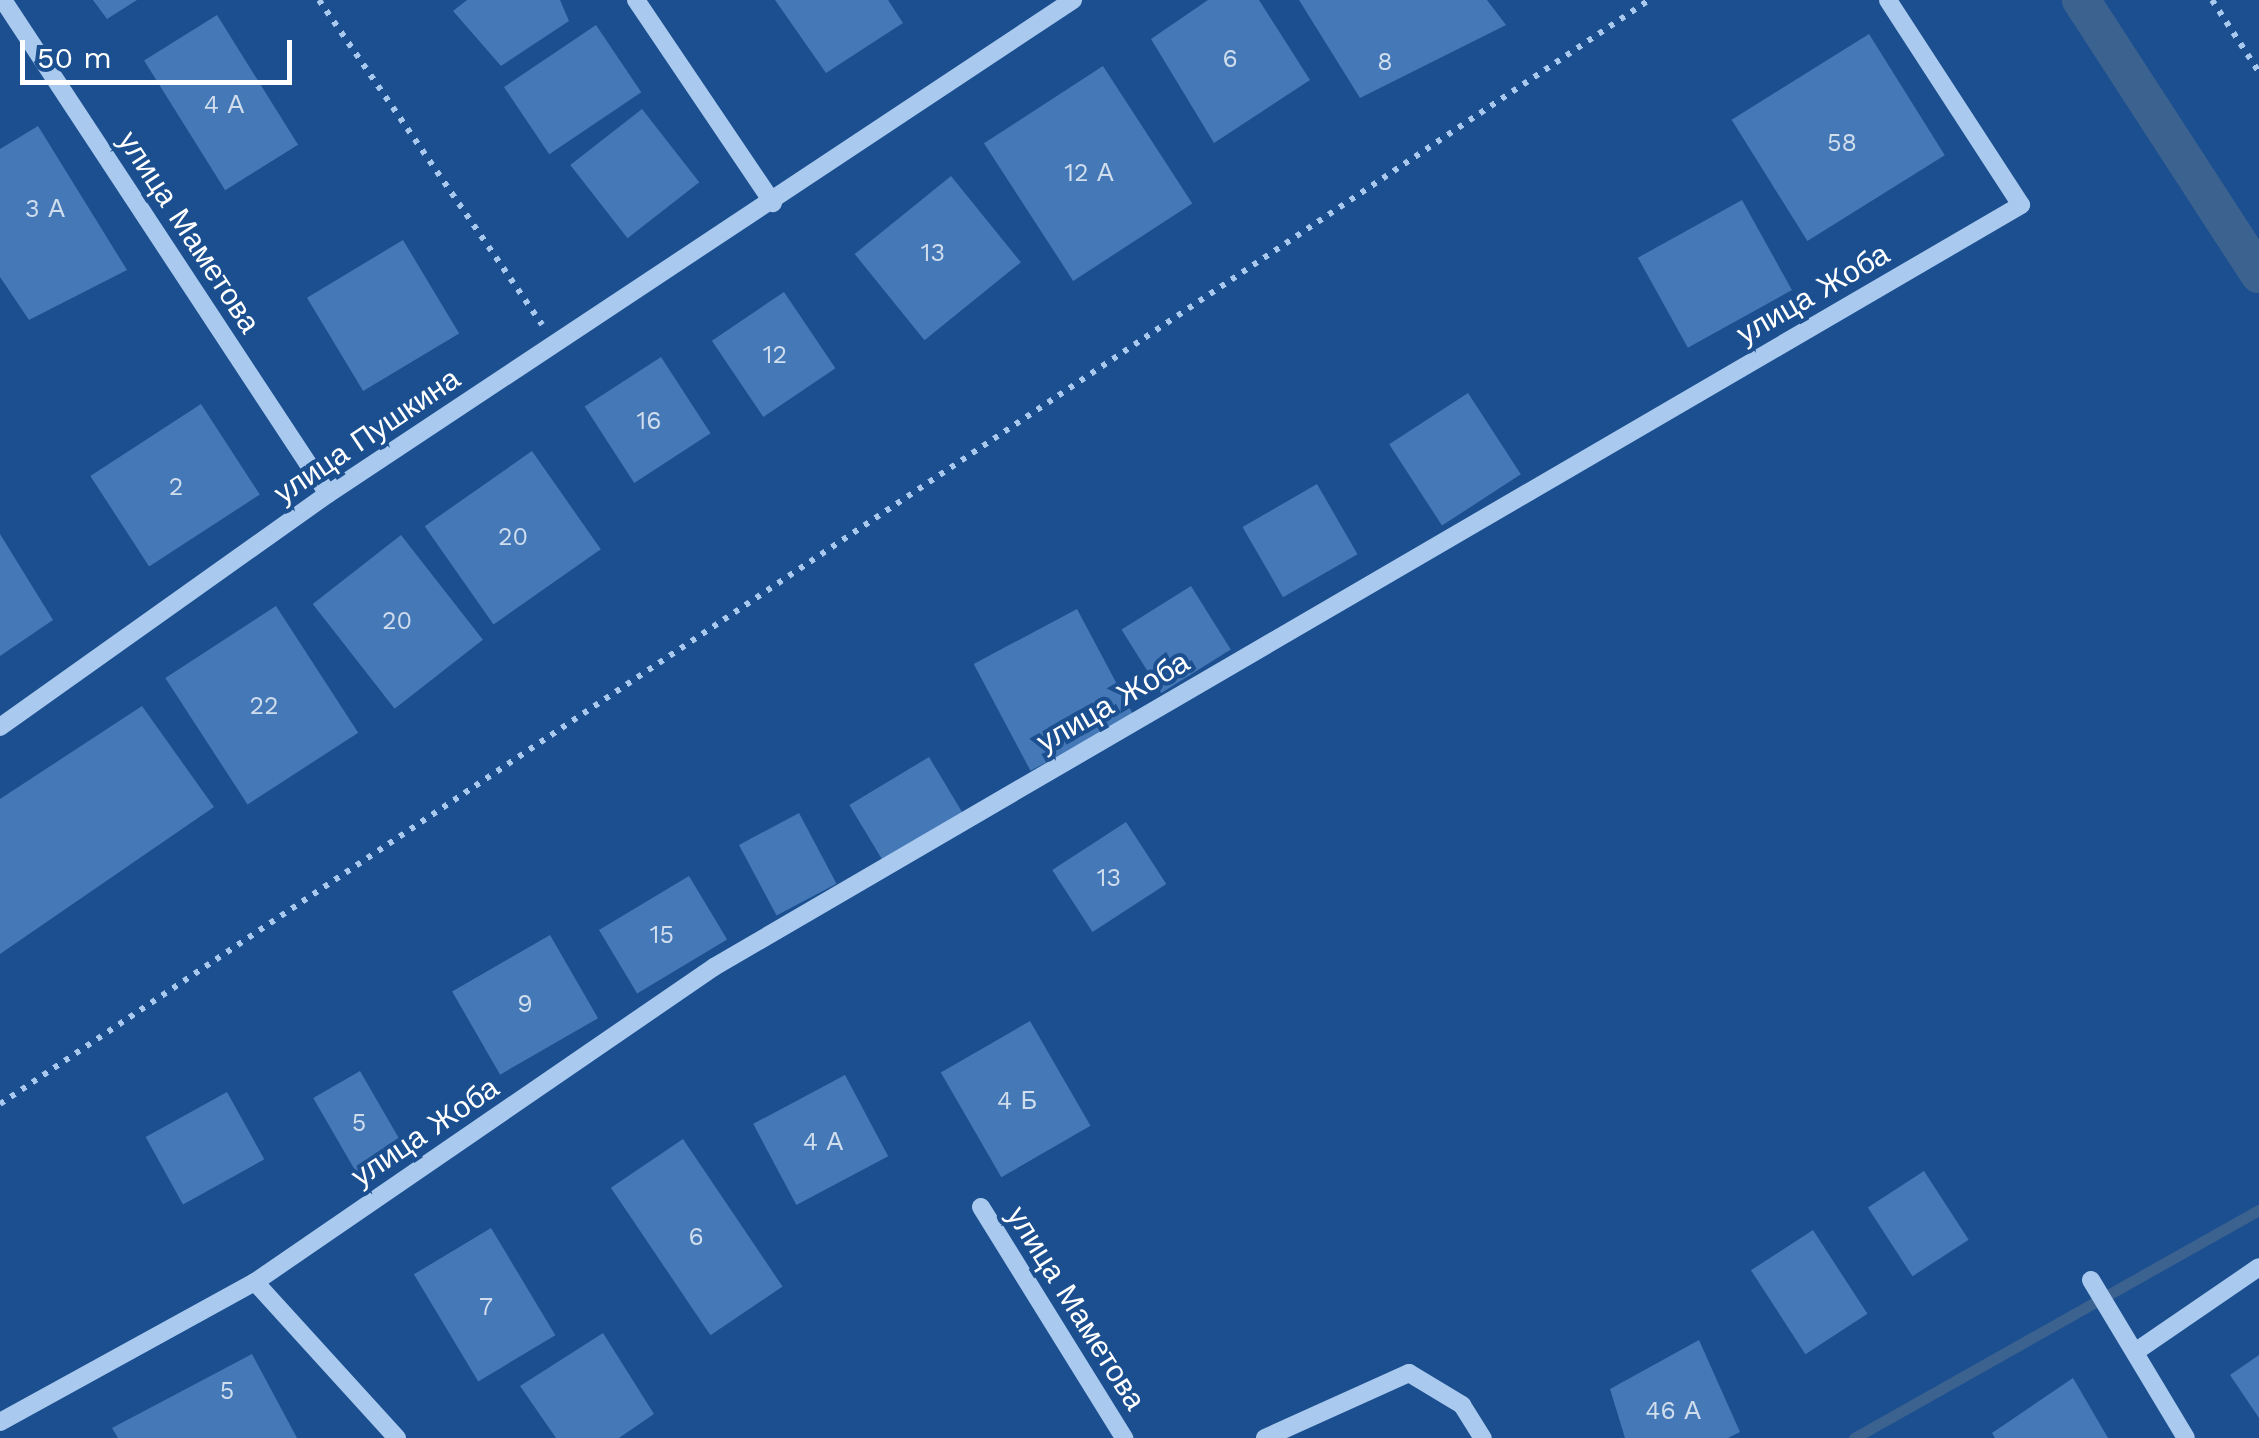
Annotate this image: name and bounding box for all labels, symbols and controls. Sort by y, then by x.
scale bar [25,20,298,82]
text: 50 m [37,40,112,75]
house number: 6 [1222,44,1238,74]
house number: 8 [1377,47,1393,77]
house number: 4 А [204,90,244,120]
street label: улица Маметова [110,124,268,340]
house number: 58 [1827,128,1857,158]
house number: 12 А [1064,158,1114,188]
house number: 3 А [25,194,65,224]
street label: улица Жоба [1730,236,1896,352]
house number: 13 [921,238,945,268]
house number: 12 [763,340,787,370]
street label: улица Пушкина [267,361,467,511]
house number: 16 [637,406,661,436]
house number: 2 [169,472,183,502]
house number: 20 [498,522,528,552]
house number: 20 [382,606,412,636]
street label: улица Жоба [1030,644,1196,760]
house number: 22 [249,691,279,721]
house number: 13 [1097,863,1121,893]
house number: 15 [650,920,674,950]
house number: 9 [517,989,533,1019]
street label: улица Жоба [344,1070,506,1194]
house number: 4 Б [997,1086,1037,1116]
house number: 5 [352,1108,366,1138]
house number: 4 А [803,1127,843,1157]
street label: улица Маметова [999,1199,1153,1417]
house number: 6 [688,1222,704,1252]
house number: 7 [479,1292,493,1322]
house number: 5 [220,1376,234,1406]
house number: 46 А [1645,1396,1701,1426]

